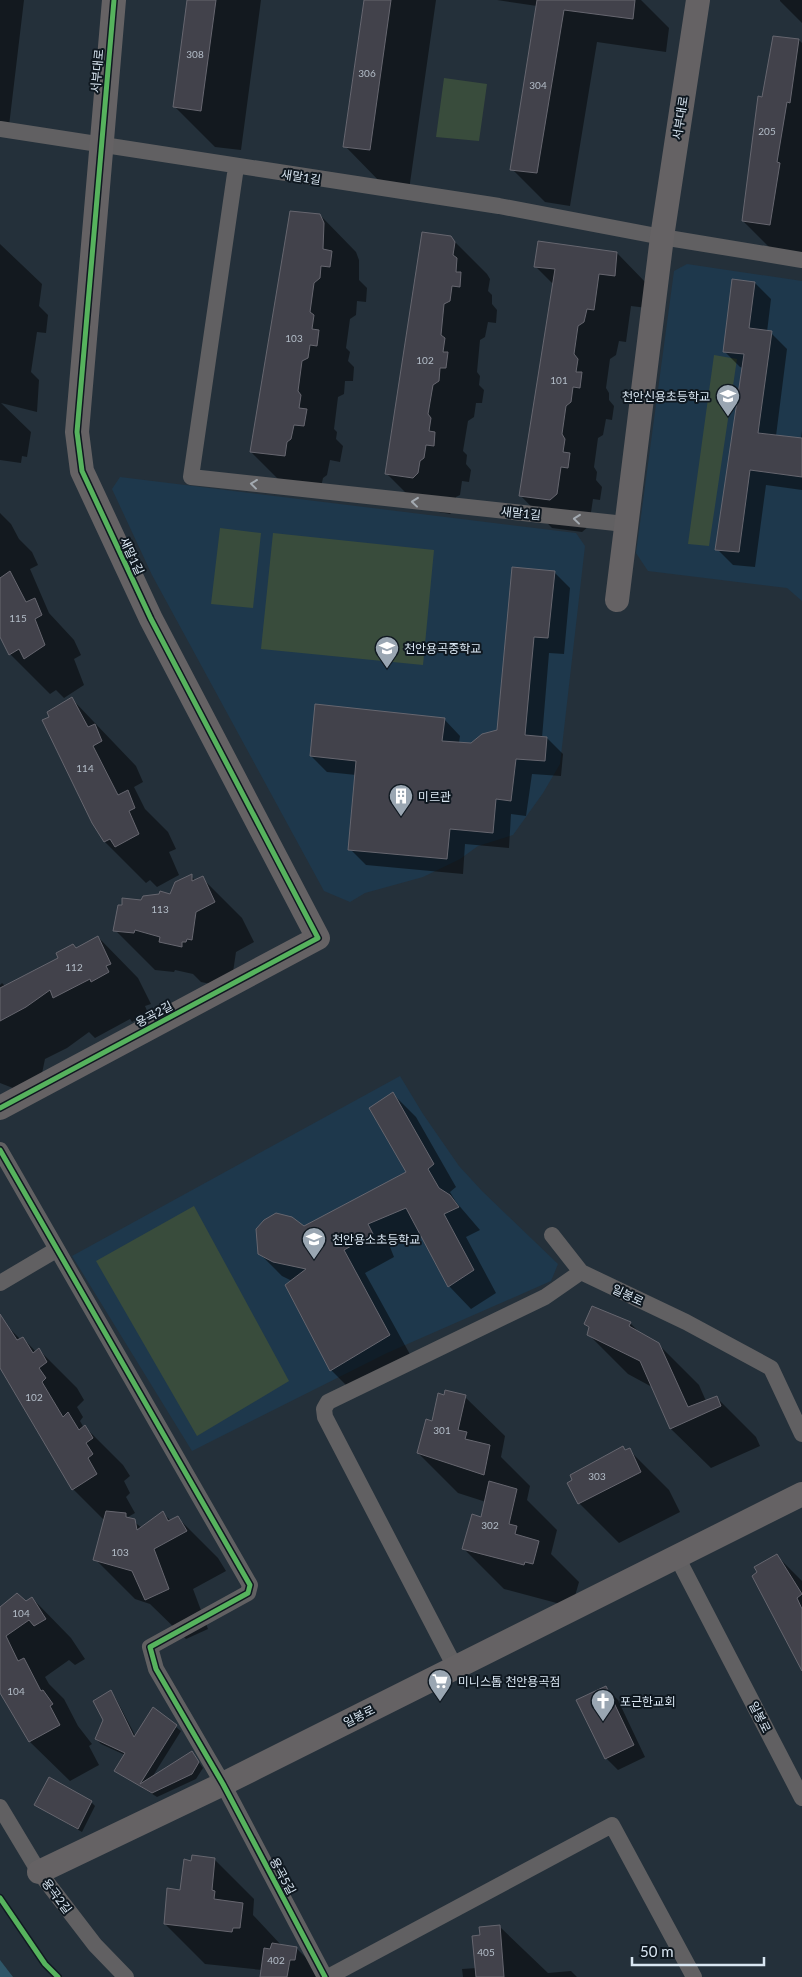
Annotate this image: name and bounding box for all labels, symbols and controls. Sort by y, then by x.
street label: 서부대로 [88,48,106,94]
house number: 308 [186,48,204,60]
house number: 306 [358,67,376,79]
house number: 304 [529,79,547,91]
street label: 서부대로 [669,95,691,141]
house number: 205 [758,125,776,137]
street label: 새말1길 [280,166,322,188]
house number: 103 [285,332,303,344]
house number: 102 [416,354,434,366]
house number: 101 [550,374,568,386]
school or university icon: 천안신용초등학교 [715,383,741,417]
place label: 천안신용초등학교 [622,389,710,404]
one-way arrow [250,479,258,490]
one-way arrow [411,497,419,508]
street label: 새말1길 [500,503,542,523]
one-way arrow [573,514,581,525]
street label: 새말1길 [117,535,147,577]
house number: 115 [9,612,27,624]
school or university icon: 천안용곡중학교 [374,635,400,669]
place label: 천안용곡중학교 [404,641,481,656]
house number: 114 [76,762,94,774]
building icon: 미르관 [388,783,414,817]
place label: 미르관 [418,789,451,804]
house number: 113 [151,903,169,915]
house number: 112 [65,961,83,973]
street label: 용곡2길 [133,998,175,1030]
school or university icon: 천안용소초등학교 [301,1226,327,1260]
place label: 천안용소초등학교 [332,1232,420,1247]
street label: 일봉로 [610,1281,646,1309]
house number: 102 [25,1391,43,1403]
house number: 301 [433,1424,451,1436]
house number: 303 [588,1470,606,1482]
house number: 302 [481,1519,499,1531]
house number: 103 [111,1546,129,1558]
house number: 104 [12,1607,30,1619]
supermarket icon: 미니스톱 천안용곡점 [427,1668,453,1702]
place label: 미니스톱 천안용곡점 [458,1674,560,1689]
house number: 104 [7,1685,25,1697]
church icon: 포근한교회 [590,1688,616,1722]
place label: 포근한교회 [620,1694,675,1709]
street label: 일봉로 [746,1699,774,1735]
street label: 일봉로 [341,1702,377,1730]
street label: 용곡5길 [267,1855,299,1897]
street label: 용곡2길 [39,1875,75,1917]
scale bar [632,1934,764,1966]
text: 50 m [640,1942,674,1960]
house number: 405 [477,1946,495,1958]
house number: 402 [267,1954,285,1966]

